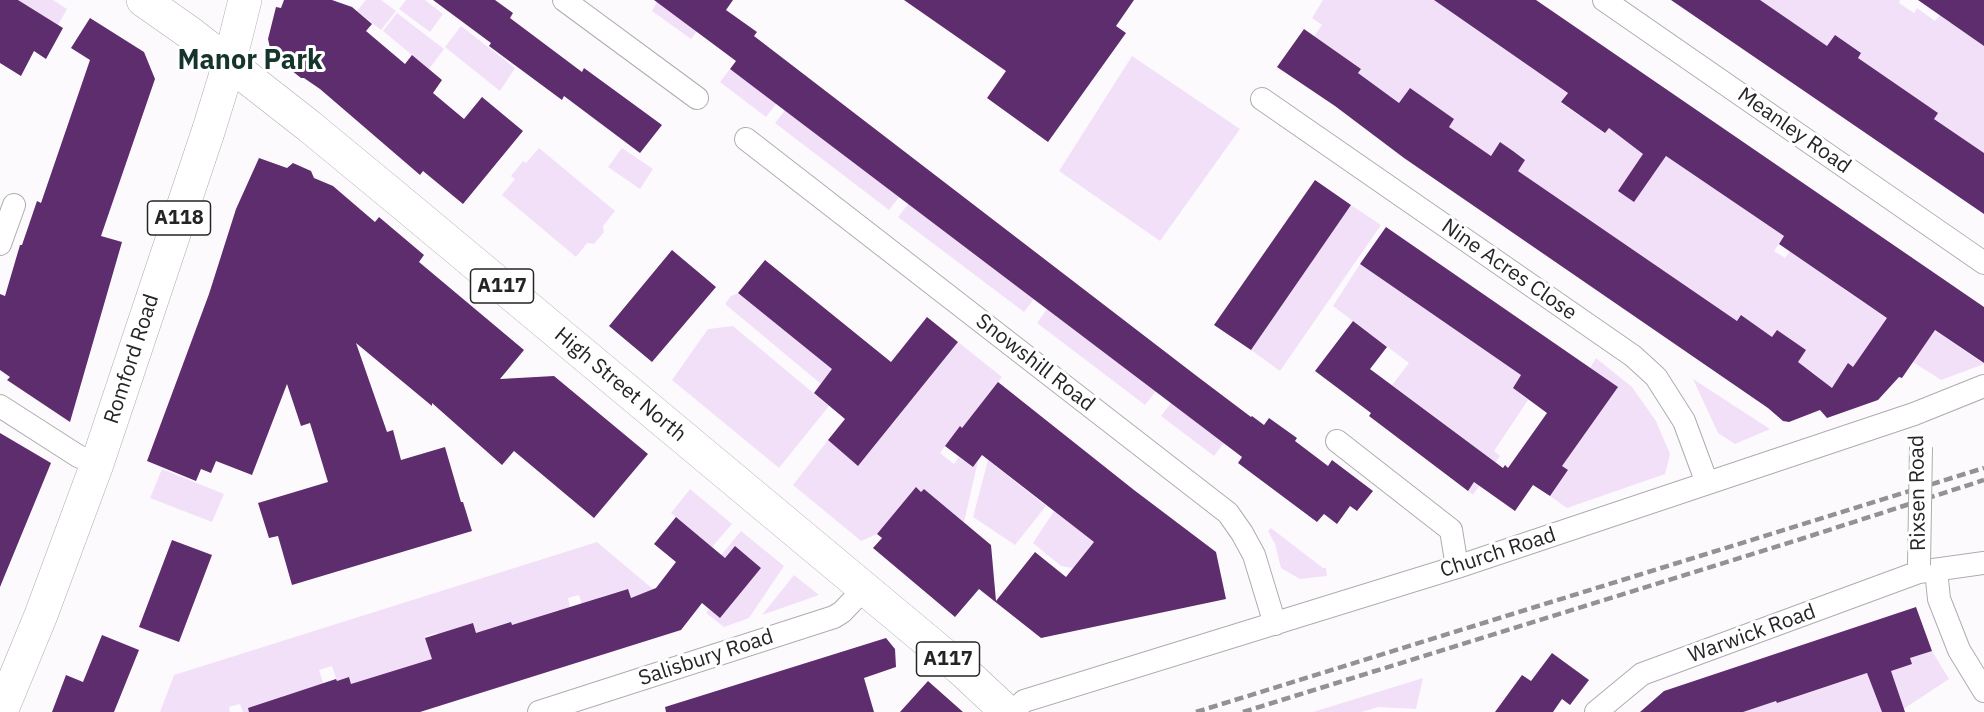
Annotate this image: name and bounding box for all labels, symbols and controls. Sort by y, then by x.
district label: Manor Park [177,45,323,77]
street label: Meanley Road [1732,83,1856,179]
road number: A118 [148,201,210,235]
street label: Nine Acres Close [1437,214,1581,326]
road number: A117 [470,269,534,303]
street label: Romford Road [99,291,165,427]
street label: Snowshill Road [971,309,1099,417]
street label: High Street North [549,323,691,447]
street label: Rixsen Road [1904,435,1932,551]
street label: Church Road [1437,522,1559,584]
street label: Warwick Road [1685,599,1819,669]
street label: Salisbury Road [635,624,777,692]
road number: A117 [916,642,980,676]

